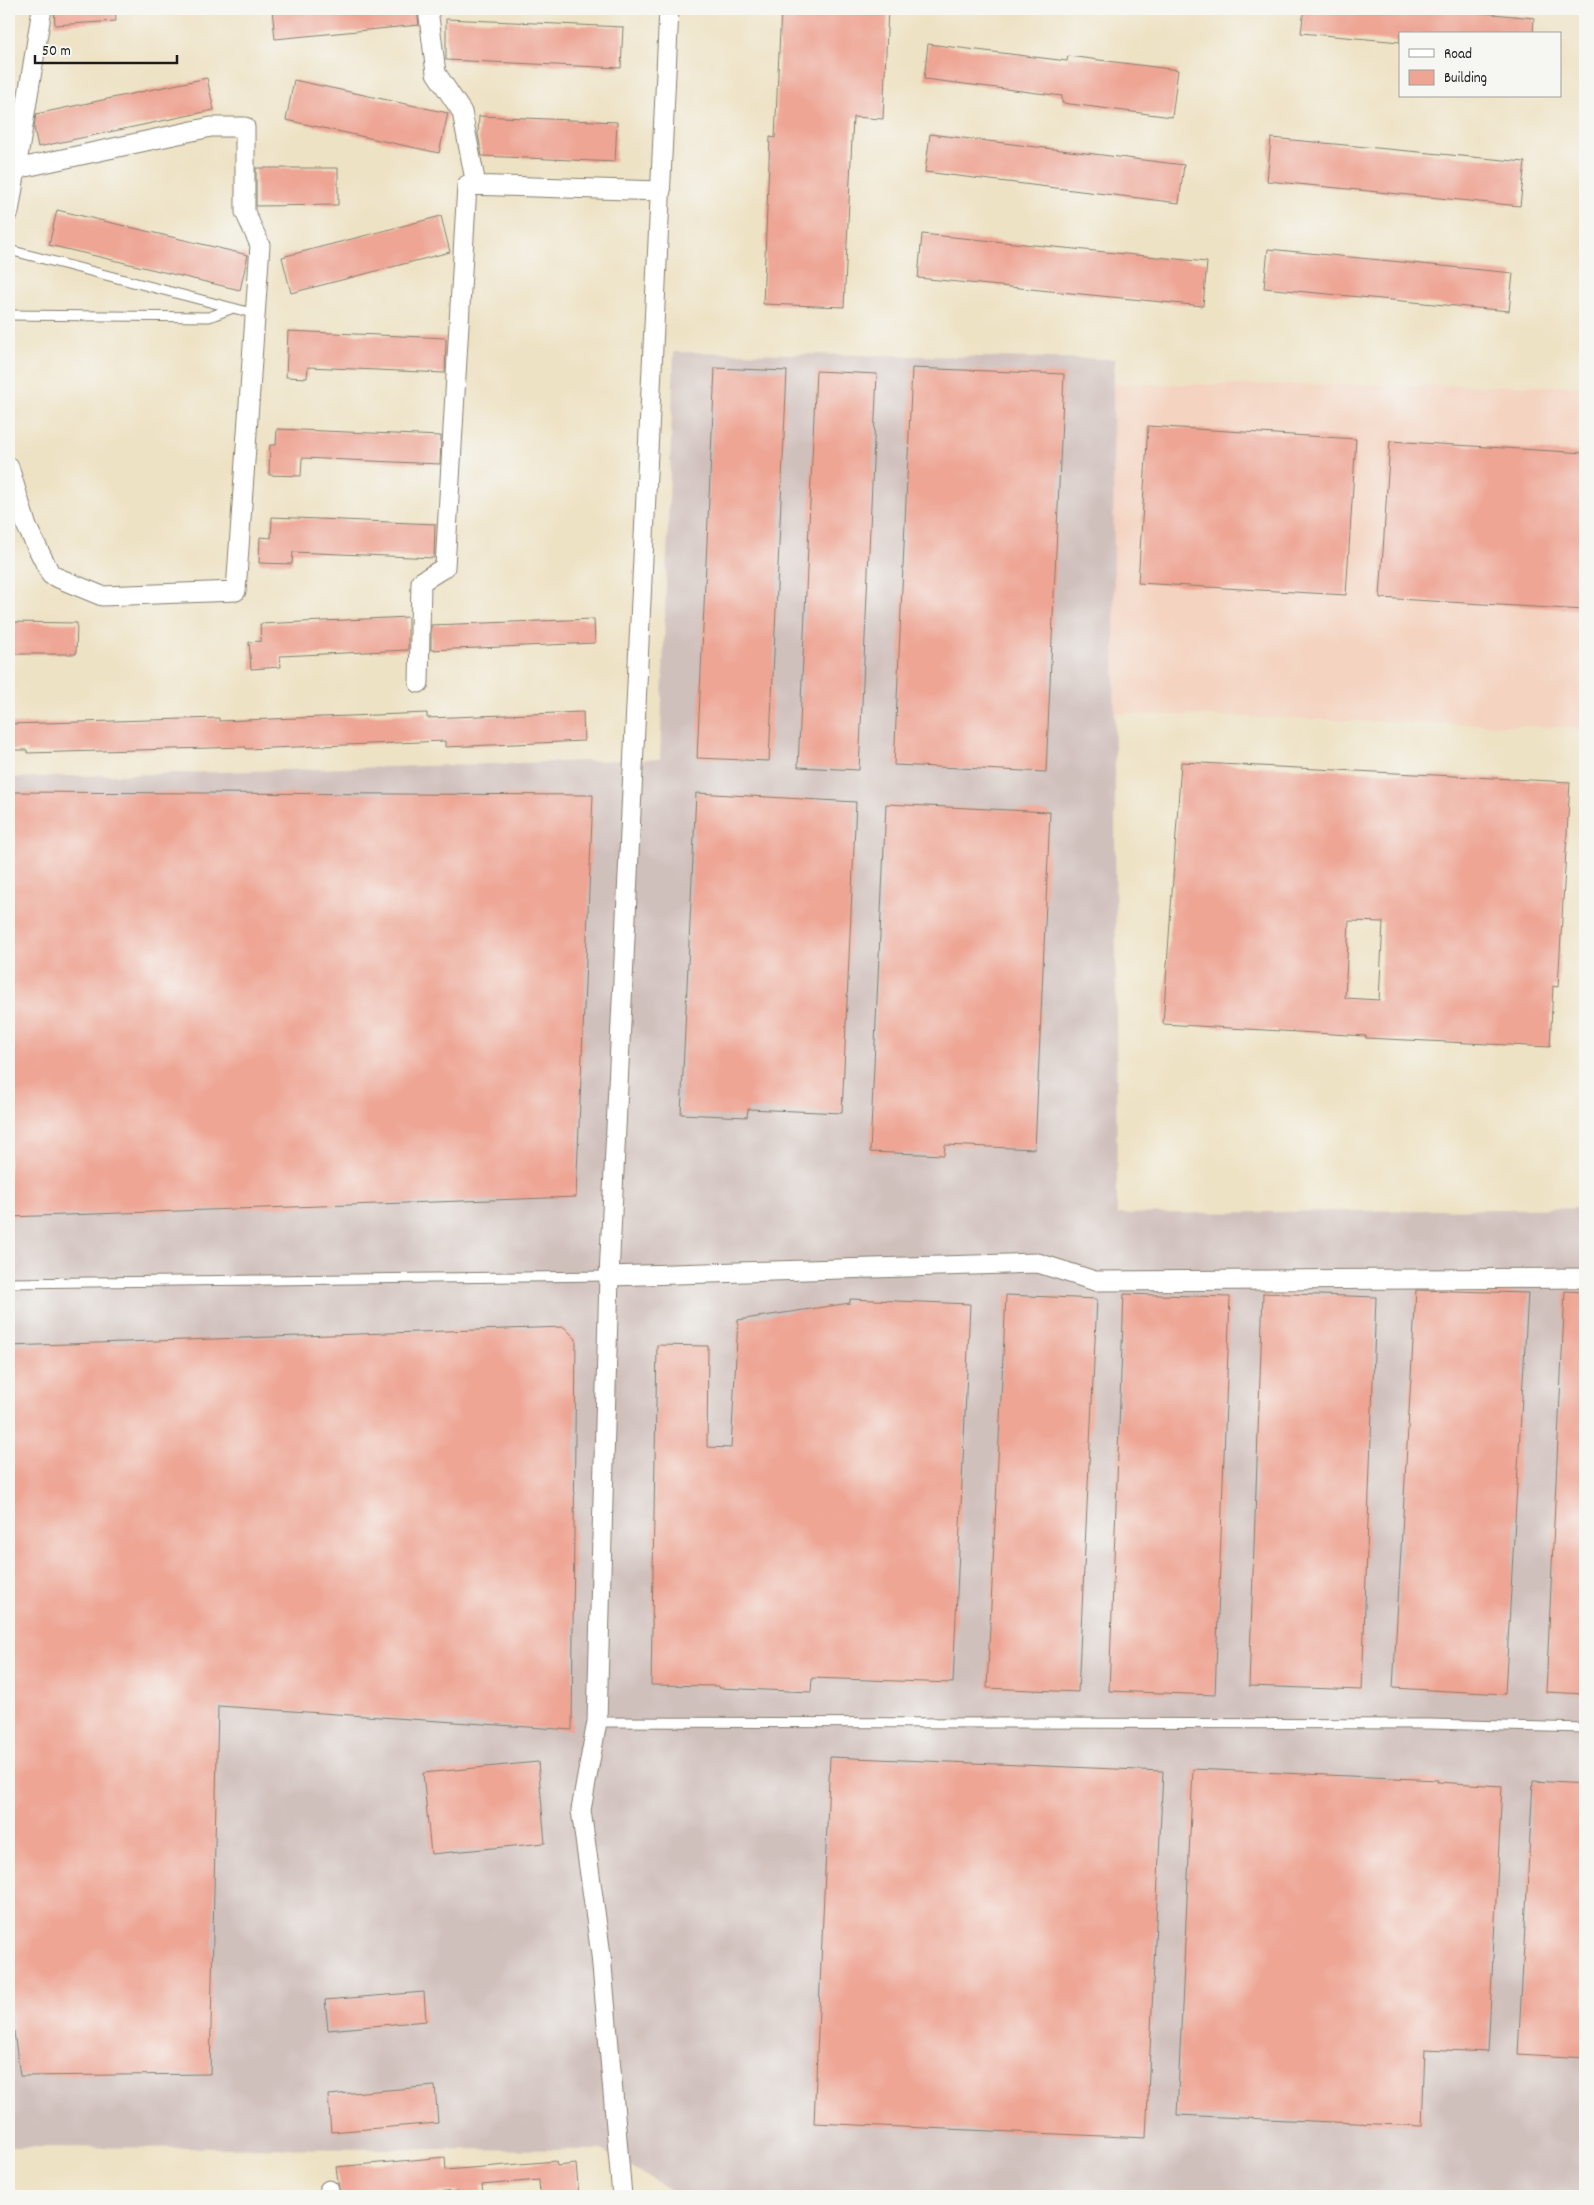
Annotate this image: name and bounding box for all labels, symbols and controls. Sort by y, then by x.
scale bar [35,32,178,64]
legend [1399,32,1562,98]
text: 50 m [42,41,71,63]
text: Road [1444,44,1472,66]
text: Building [1444,68,1487,90]

